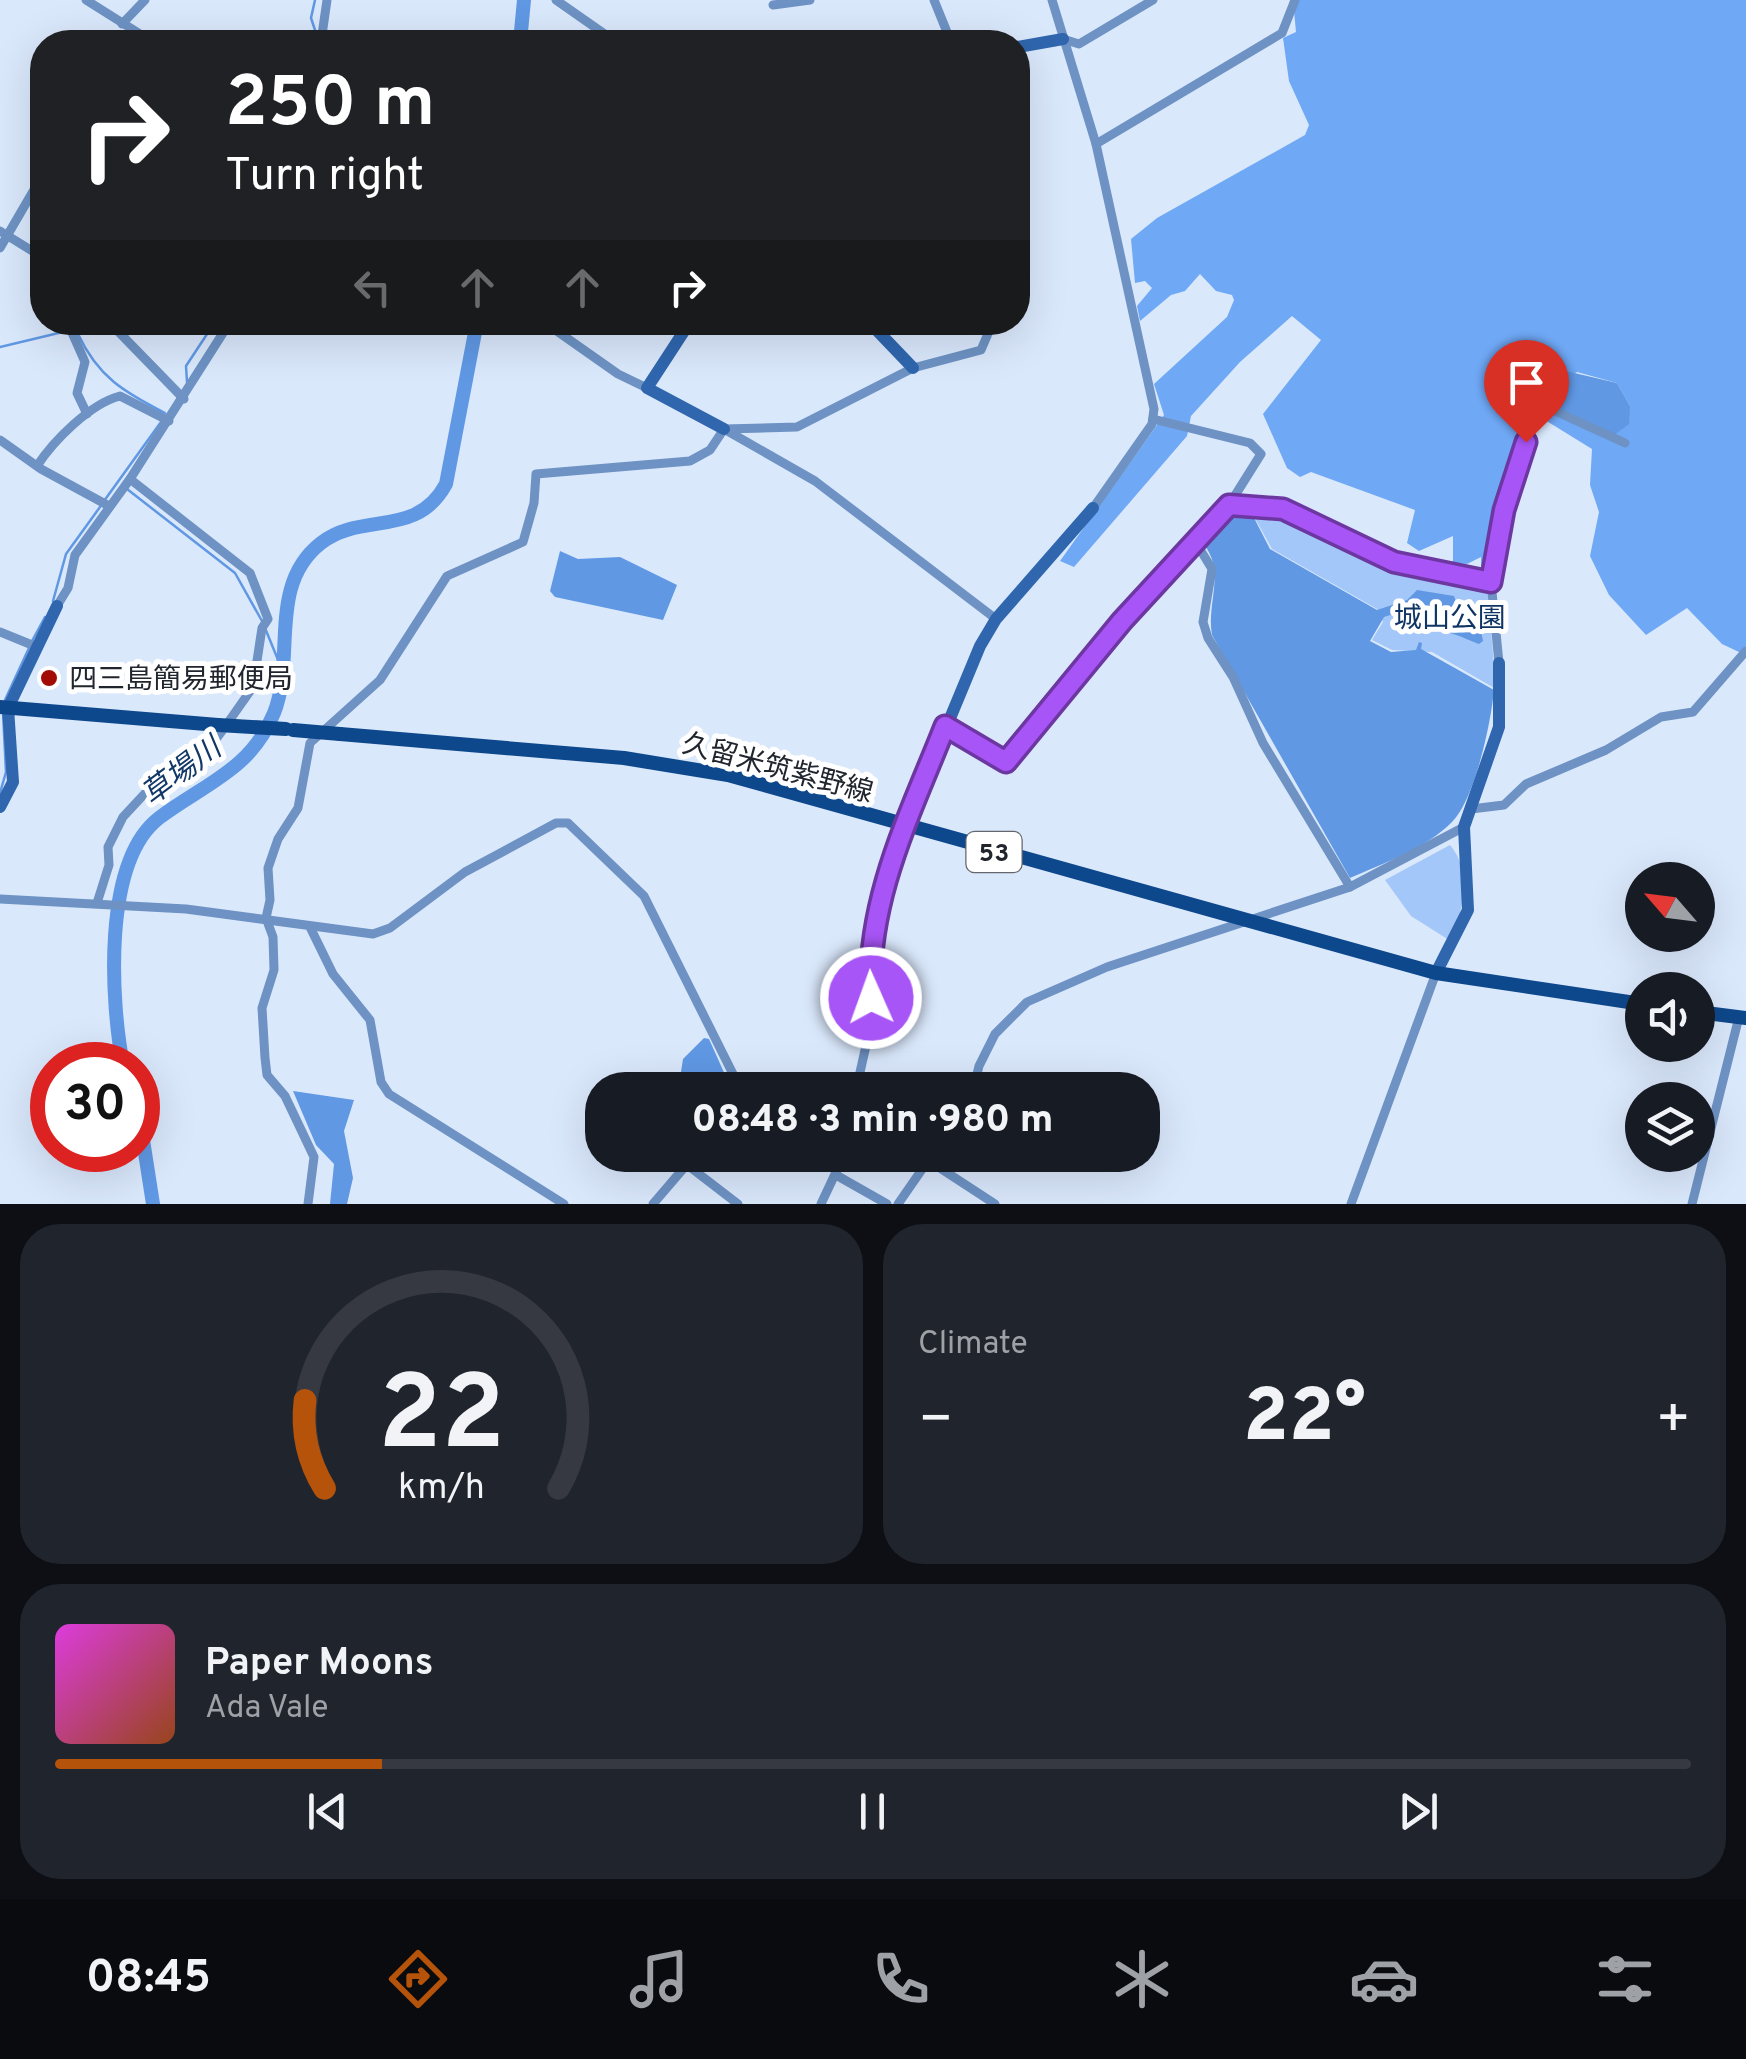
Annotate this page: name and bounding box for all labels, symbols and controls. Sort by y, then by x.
text: 250 m [225,62,435,151]
icon: right [60,70,190,200]
text: Turn right [225,149,424,206]
icon: left [345,260,400,315]
icon: ahead [450,260,505,315]
icon: ahead [555,260,610,315]
icon: right [660,260,715,315]
pin [1484,340,1569,443]
icon: arrive [1499,355,1554,410]
park label: 城山公園 [1394,602,1506,638]
place label: 四三島簡易郵便局 [69,663,293,699]
marker: 四三島簡易郵便局 [38,667,60,689]
street label: 久留米筑紫野線 [678,727,877,813]
water label: 草場川 [135,729,232,815]
road number: 53 [966,832,1022,872]
north arrow [1625,862,1715,952]
map controls [1625,862,1715,1172]
position arrow [819,946,923,1050]
button: sound [1625,972,1715,1062]
speed limit sign: 30 [30,1042,160,1172]
button: layers [1625,1082,1715,1172]
text: 08:48 · 3 min · 980 m [691,1097,1054,1146]
text: Climate [918,1325,1028,1365]
text: 22 [378,1354,505,1486]
text: 22° [1243,1373,1366,1468]
text: − [918,1387,953,1457]
text: + [1656,1387,1691,1457]
text: km/h [398,1466,485,1512]
text: Paper Moons [205,1640,434,1689]
text: Ada Vale [205,1689,329,1729]
icon: previous [300,1784,355,1839]
icon: pause [845,1784,900,1839]
icon: next [1391,1784,1446,1839]
icon: directions [383,1944,453,2014]
icon: music [624,1944,694,2014]
icon: phone [866,1944,936,2014]
icon: climate [1107,1944,1177,2014]
icon: car [1349,1944,1419,2014]
icon: filters [1590,1944,1660,2014]
text: 08:45 [86,1951,211,2008]

